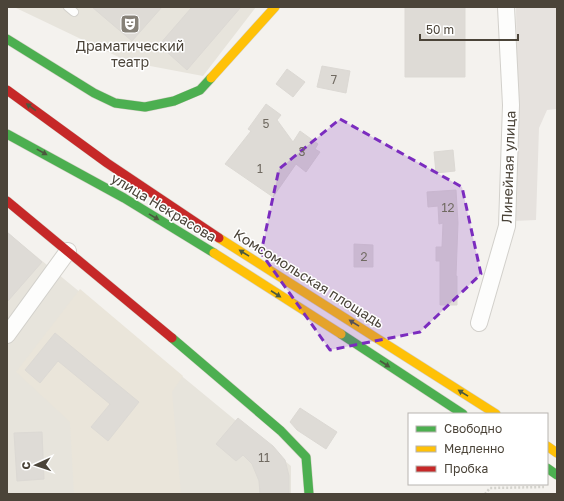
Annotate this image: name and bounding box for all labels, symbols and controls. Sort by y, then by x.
theatre icon: Драматический театр [119,13,141,35]
scale bar [420,16,518,42]
text: 50 m [426,22,454,37]
place label: Драматический театр [76,37,184,70]
house number: 7 [331,72,337,87]
one-way arrow [25,103,36,111]
street label: Линейная улица [498,110,518,224]
house number: 5 [263,116,270,131]
house number: 3 [298,144,306,159]
one-way arrow [36,149,47,155]
house number: 1 [257,161,263,176]
street label: улица Некрасова [108,169,220,245]
house number: 12 [442,200,454,215]
one-way arrow [148,213,160,220]
street label: Комсомольская площадь [231,225,387,331]
house number: 2 [361,249,368,264]
one-way arrow [238,250,250,257]
one-way arrow [270,290,282,297]
one-way arrow [348,319,359,327]
one-way arrow [380,360,390,368]
one-way arrow [458,389,468,397]
legend [408,413,548,485]
text: Свободно [444,421,502,436]
text: Медленно [444,441,504,456]
north arrow [16,445,56,485]
house number: 11 [258,450,270,465]
text: С [19,461,32,470]
text: Пробка [444,461,488,476]

